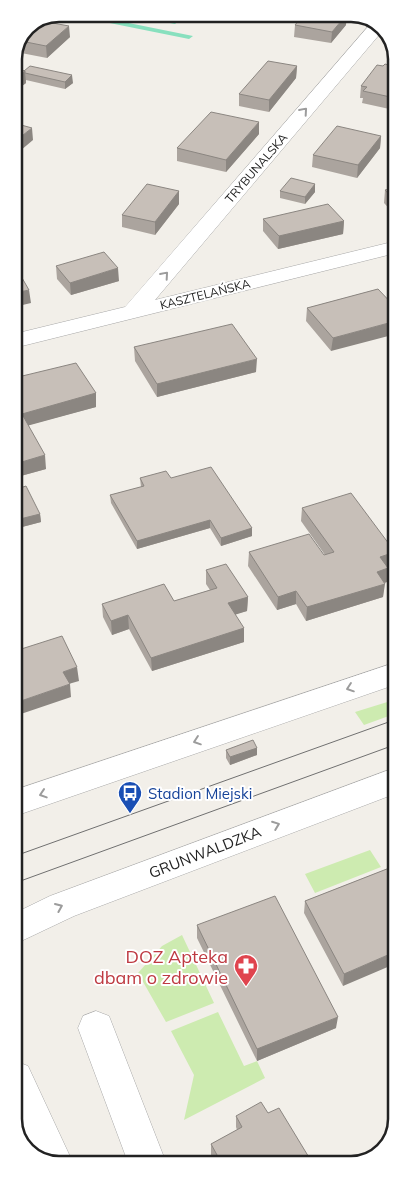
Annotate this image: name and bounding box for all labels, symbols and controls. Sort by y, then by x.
one-way arrow [299,108,308,117]
street label: TRYBUNALSKA [222,130,290,206]
one-way arrow [159,271,168,280]
street label: KASZTELAŃSKA [158,275,252,312]
one-way arrow [346,682,355,692]
one-way arrow [193,735,201,745]
bus stop icon: Stadion Miejski [117,780,143,814]
place label: Stadion Miejski [148,784,252,803]
one-way arrow [39,788,48,798]
one-way arrow [271,821,280,831]
street label: GRUNWALDZKA [146,822,264,882]
one-way arrow [54,903,63,914]
place label: DOZ Apteka dbam o zdrowie [94,945,228,989]
pharmacy icon: DOZ Apteka dbam o zdrowie [233,953,259,987]

